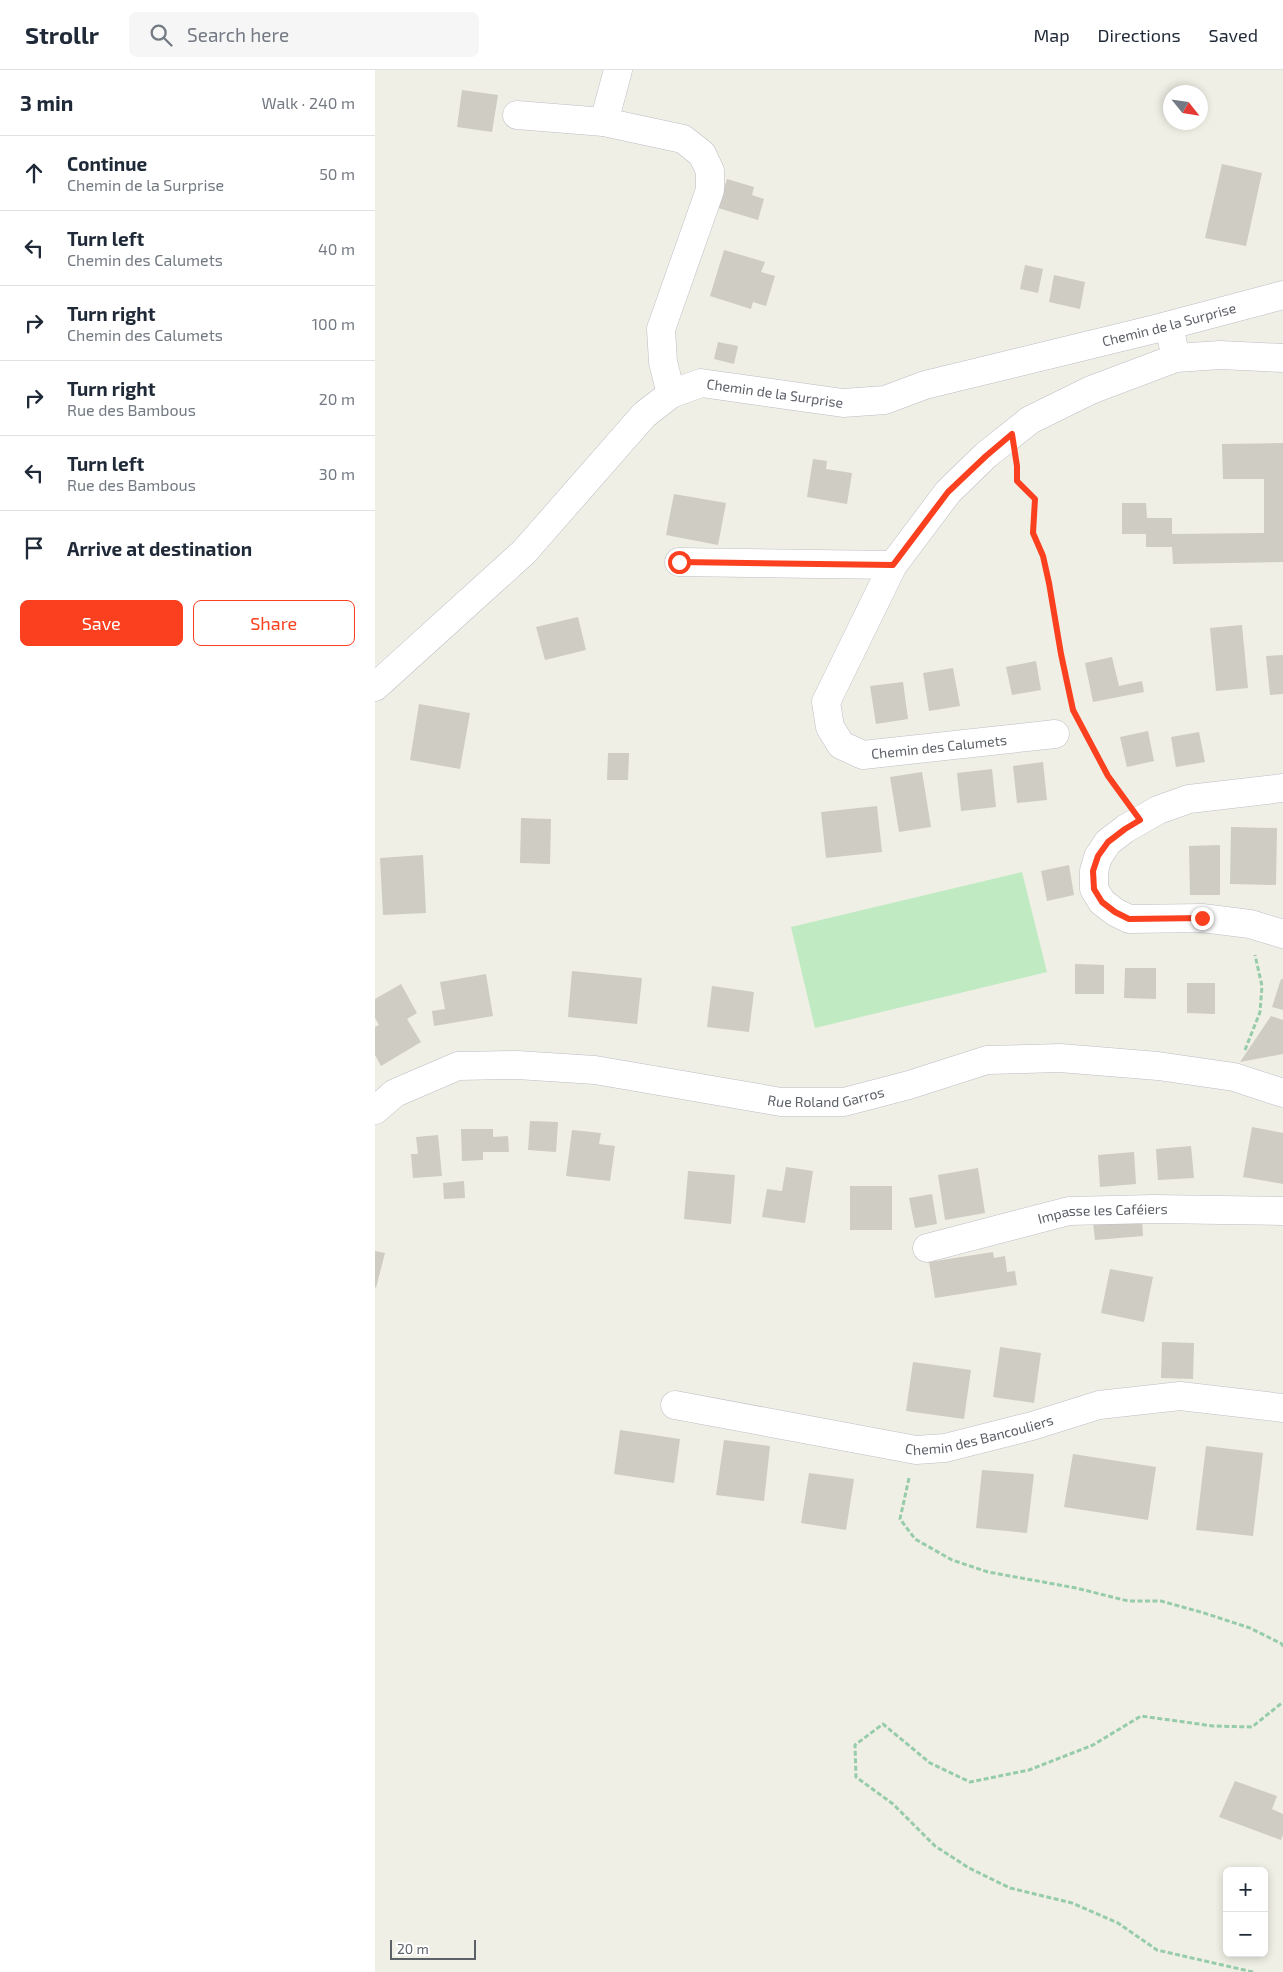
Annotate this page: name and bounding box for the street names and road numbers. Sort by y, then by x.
street label: Chemin de la Surprise [1100,299,1238,350]
street label: Chemin de la Surprise [706,375,844,411]
street label: Chemin des Calumets [870,731,1008,762]
street label: Rue Roland Garros [766,1083,886,1110]
street label: Impasse les Caféiers [1036,1200,1168,1227]
street label: Chemin des Bancouliers [904,1411,1055,1458]

